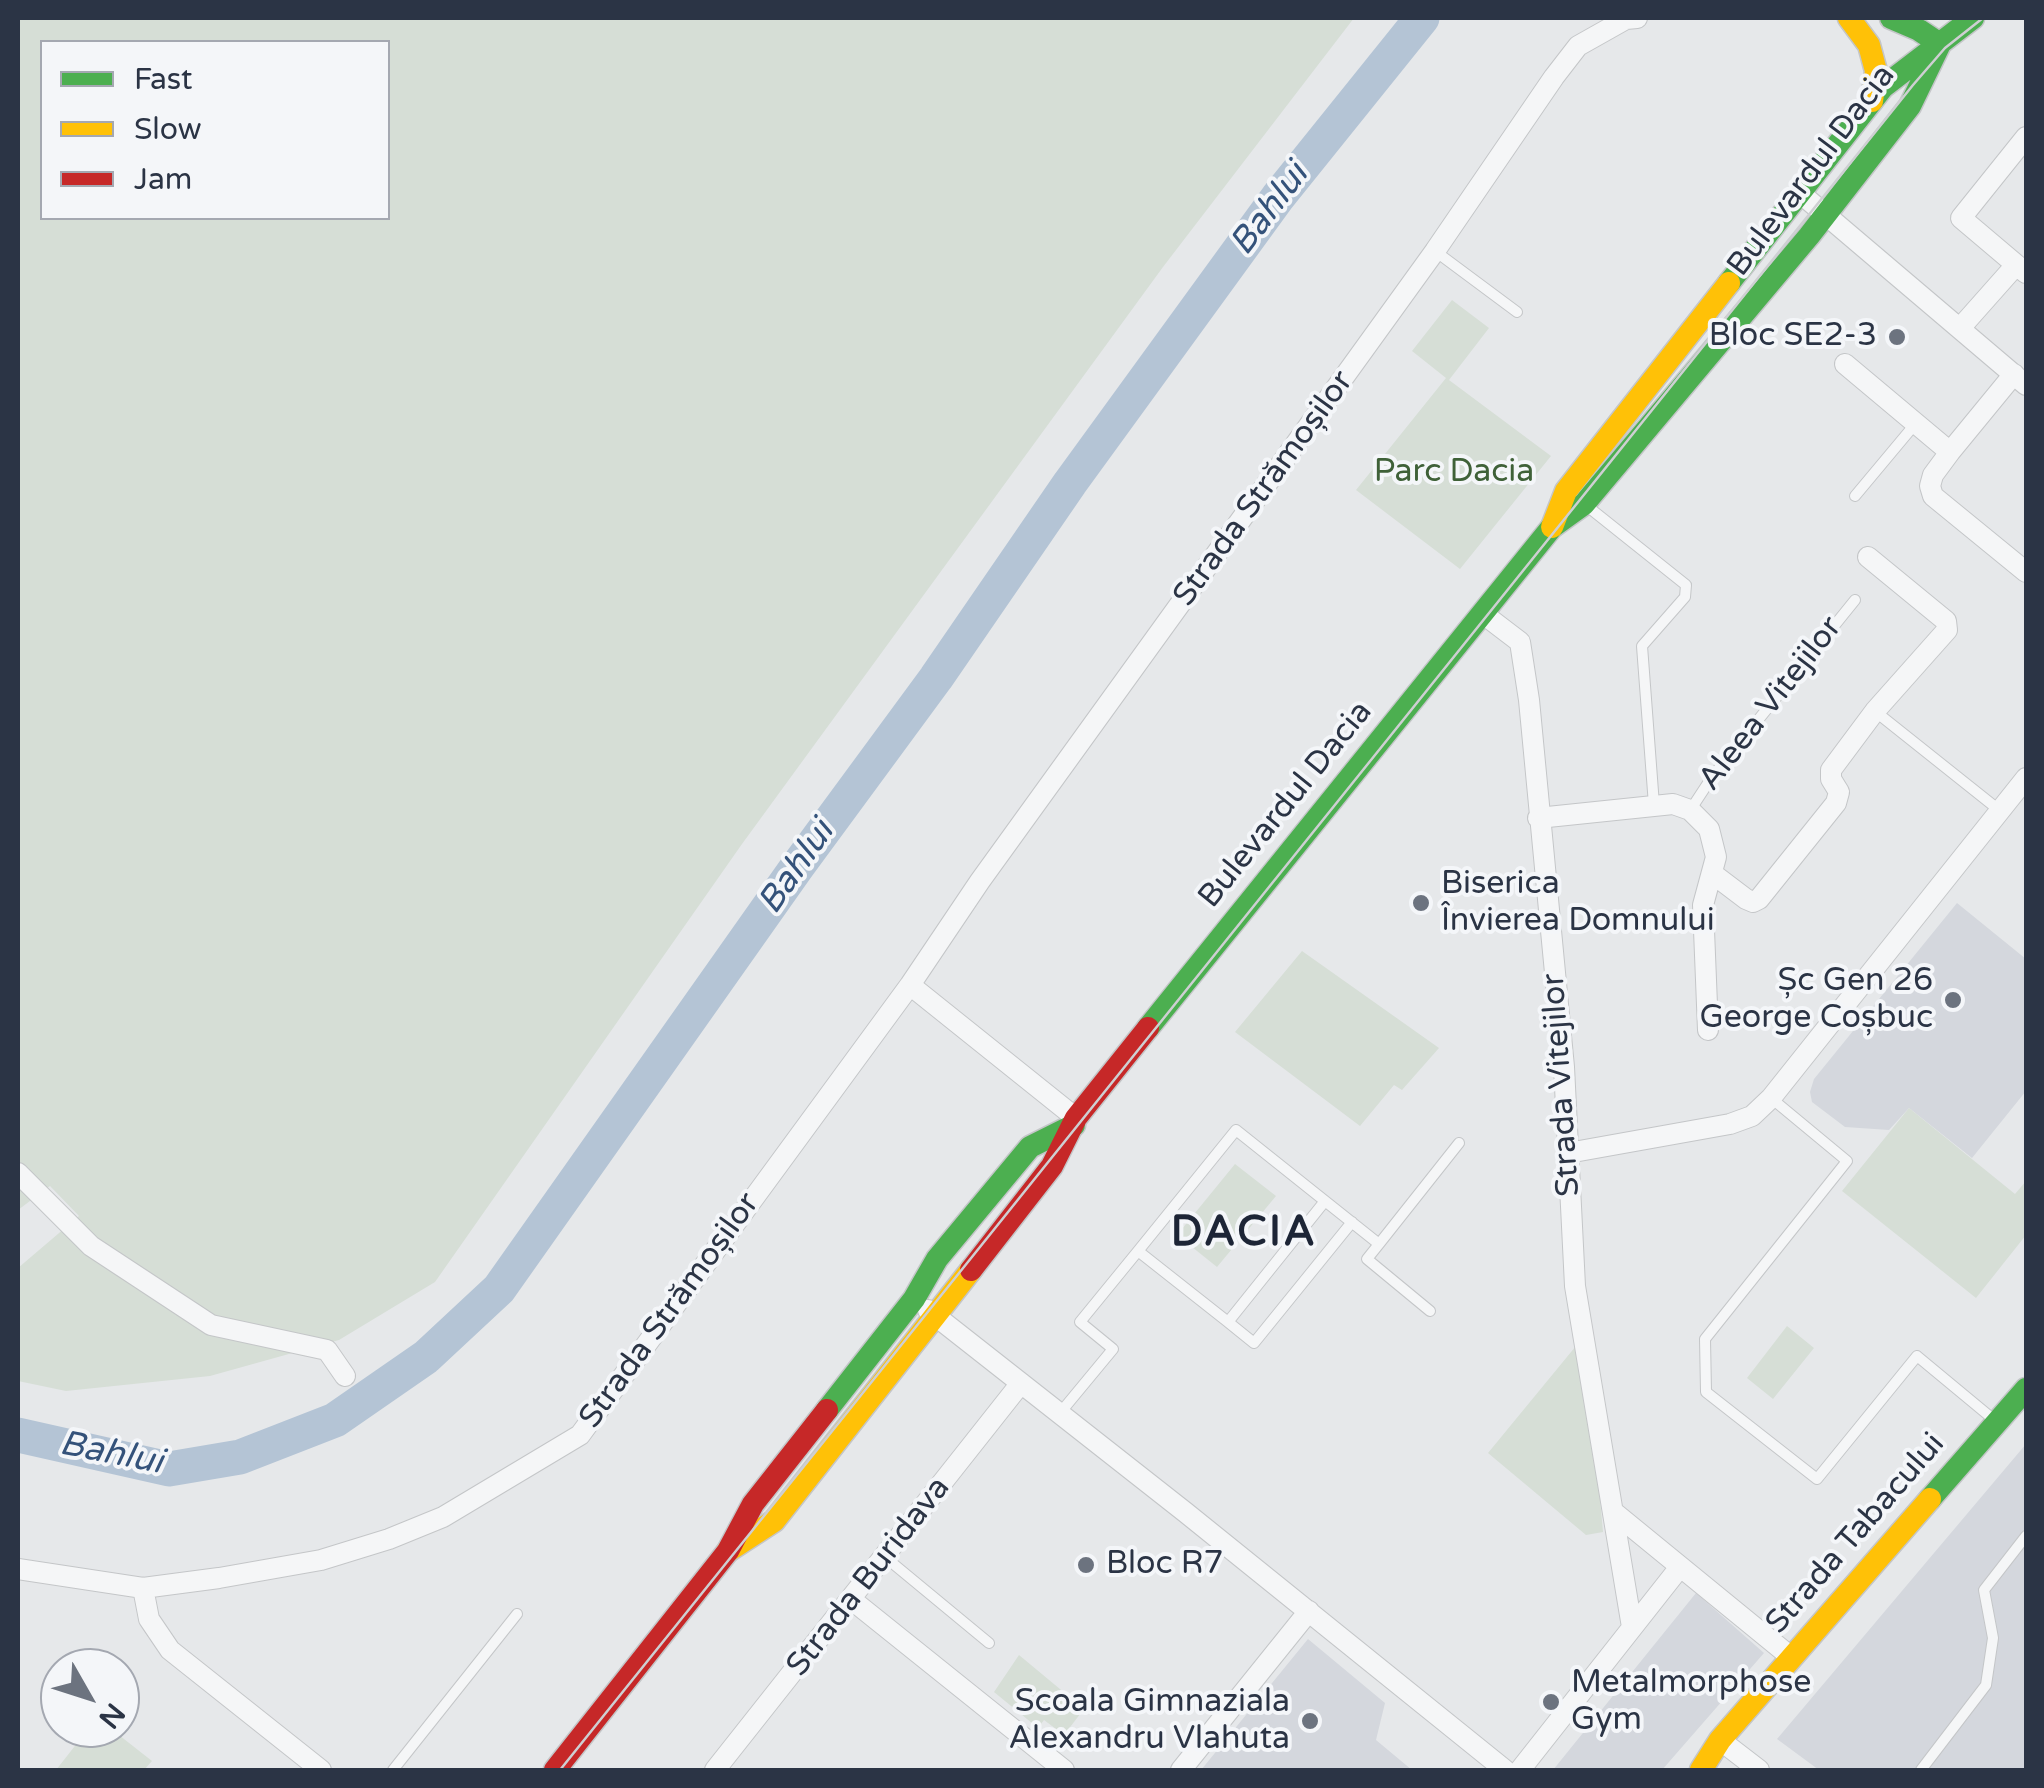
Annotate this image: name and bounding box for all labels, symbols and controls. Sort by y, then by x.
legend [40,40,390,220]
street label: Bulevardul Dacia [1720,58,1904,284]
text: Fast [134,61,193,98]
text: Slow [134,111,202,148]
water label: Bahlui [1222,156,1318,264]
text: Jam [134,161,192,198]
place label: Bloc SE2-3 [1709,318,1877,356]
marker: Bloc SE2-3 [1886,326,1908,348]
street label: Strada Strămoșilor [1166,364,1362,614]
park label: Parc Dacia [1374,454,1534,492]
street label: Aleea Vitejilor [1691,609,1851,799]
street label: Bulevardul Dacia [1191,694,1381,916]
water label: Bahlui [750,813,844,923]
place label: Biserica Învierea Domnului [1441,866,1715,941]
marker: Biserica Învierea Domnului [1410,892,1432,914]
place label: Șc Gen 26 George Coșbuc [1700,963,1933,1038]
street label: Strada Vitejilor [1535,972,1589,1198]
marker: Șc Gen 26 George Coșbuc [1942,989,1964,1011]
street label: Strada Strămoșilor [572,1186,768,1436]
district label: DACIA [1171,1209,1317,1259]
water label: Bahlui [56,1423,166,1485]
street label: Strada Tabacului [1759,1426,1953,1642]
street label: Strada Buridava [779,1470,959,1684]
place label: Bloc R7 [1106,1546,1224,1584]
marker: Bloc R7 [1075,1554,1097,1576]
north arrow [40,1648,140,1748]
place label: Metalmorphose Gym [1571,1665,1811,1740]
place label: Scoala Gimnaziala Alexandru Vlahuta [1008,1684,1290,1759]
marker: Metalmorphose Gym [1540,1691,1562,1713]
text: N [91,1696,132,1735]
marker: Scoala Gimnaziala Alexandru Vlahuta [1299,1710,1321,1732]

